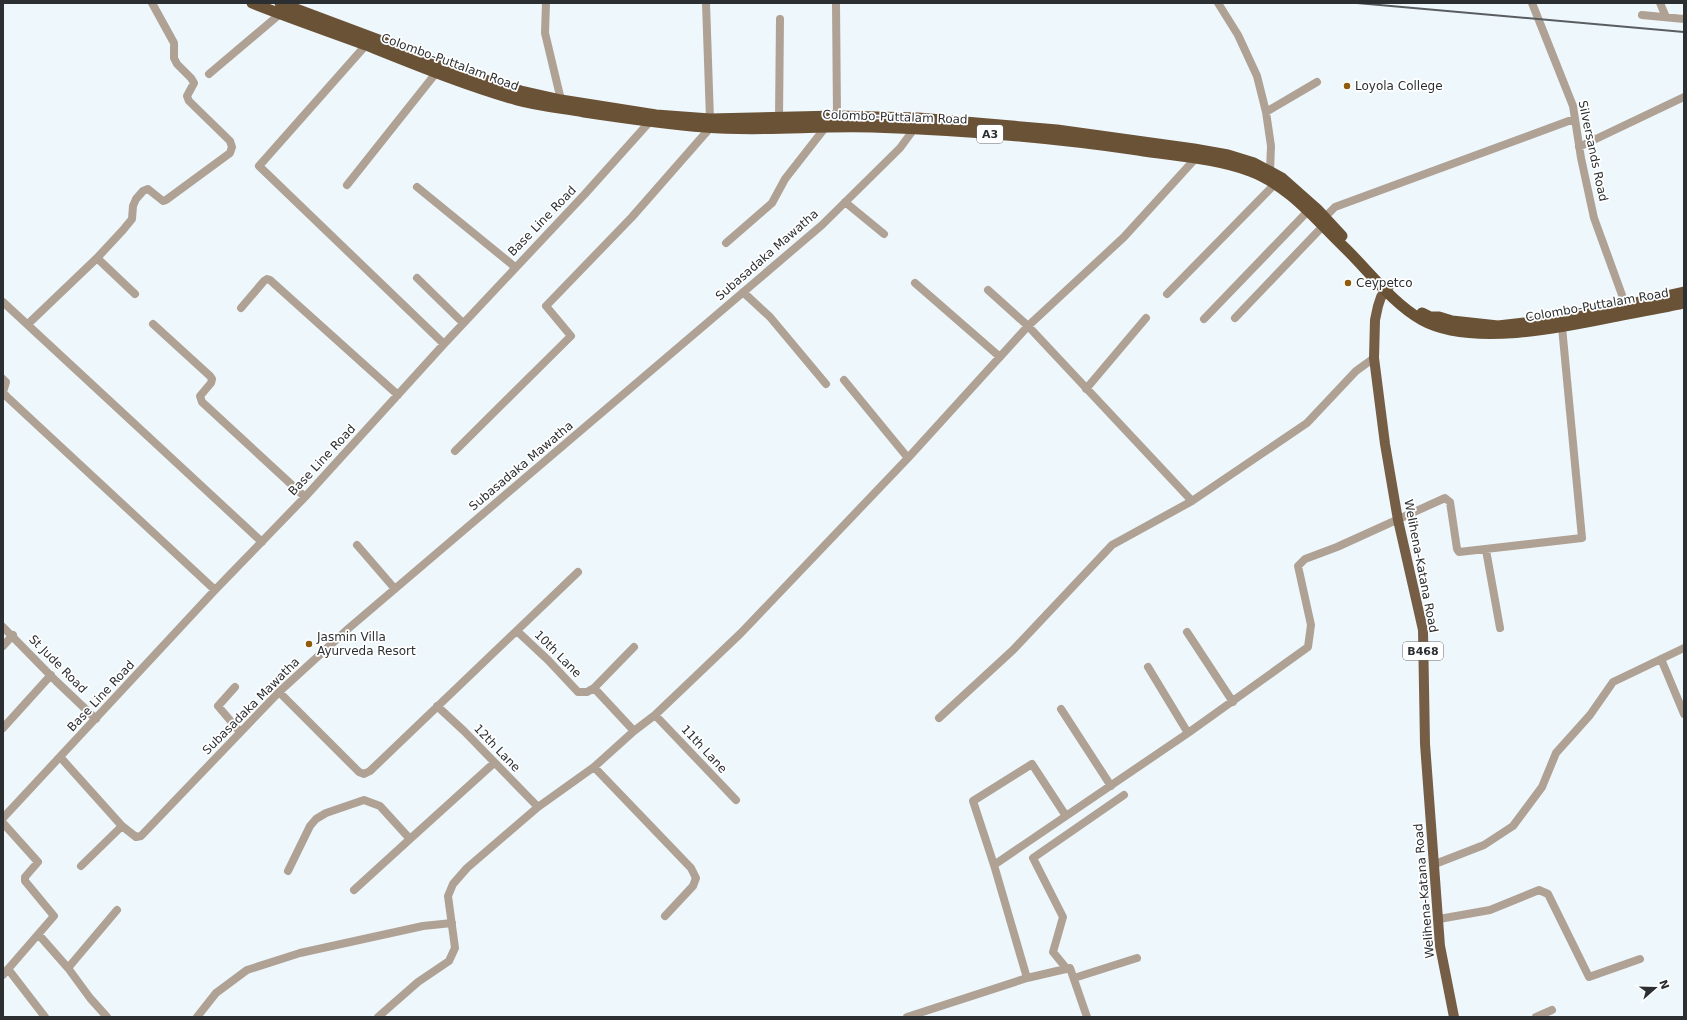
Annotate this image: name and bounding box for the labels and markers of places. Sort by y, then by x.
place label: Loyola College [1355,79,1443,93]
marker: Loyola College [1342,81,1352,91]
place label: Ceypetco [1356,276,1413,290]
marker: Ceypetco [1343,278,1353,288]
place label: Jasmin Villa Ayurveda Resort [316,630,416,658]
marker: Jasmin Villa Ayurveda Resort [304,639,314,649]

